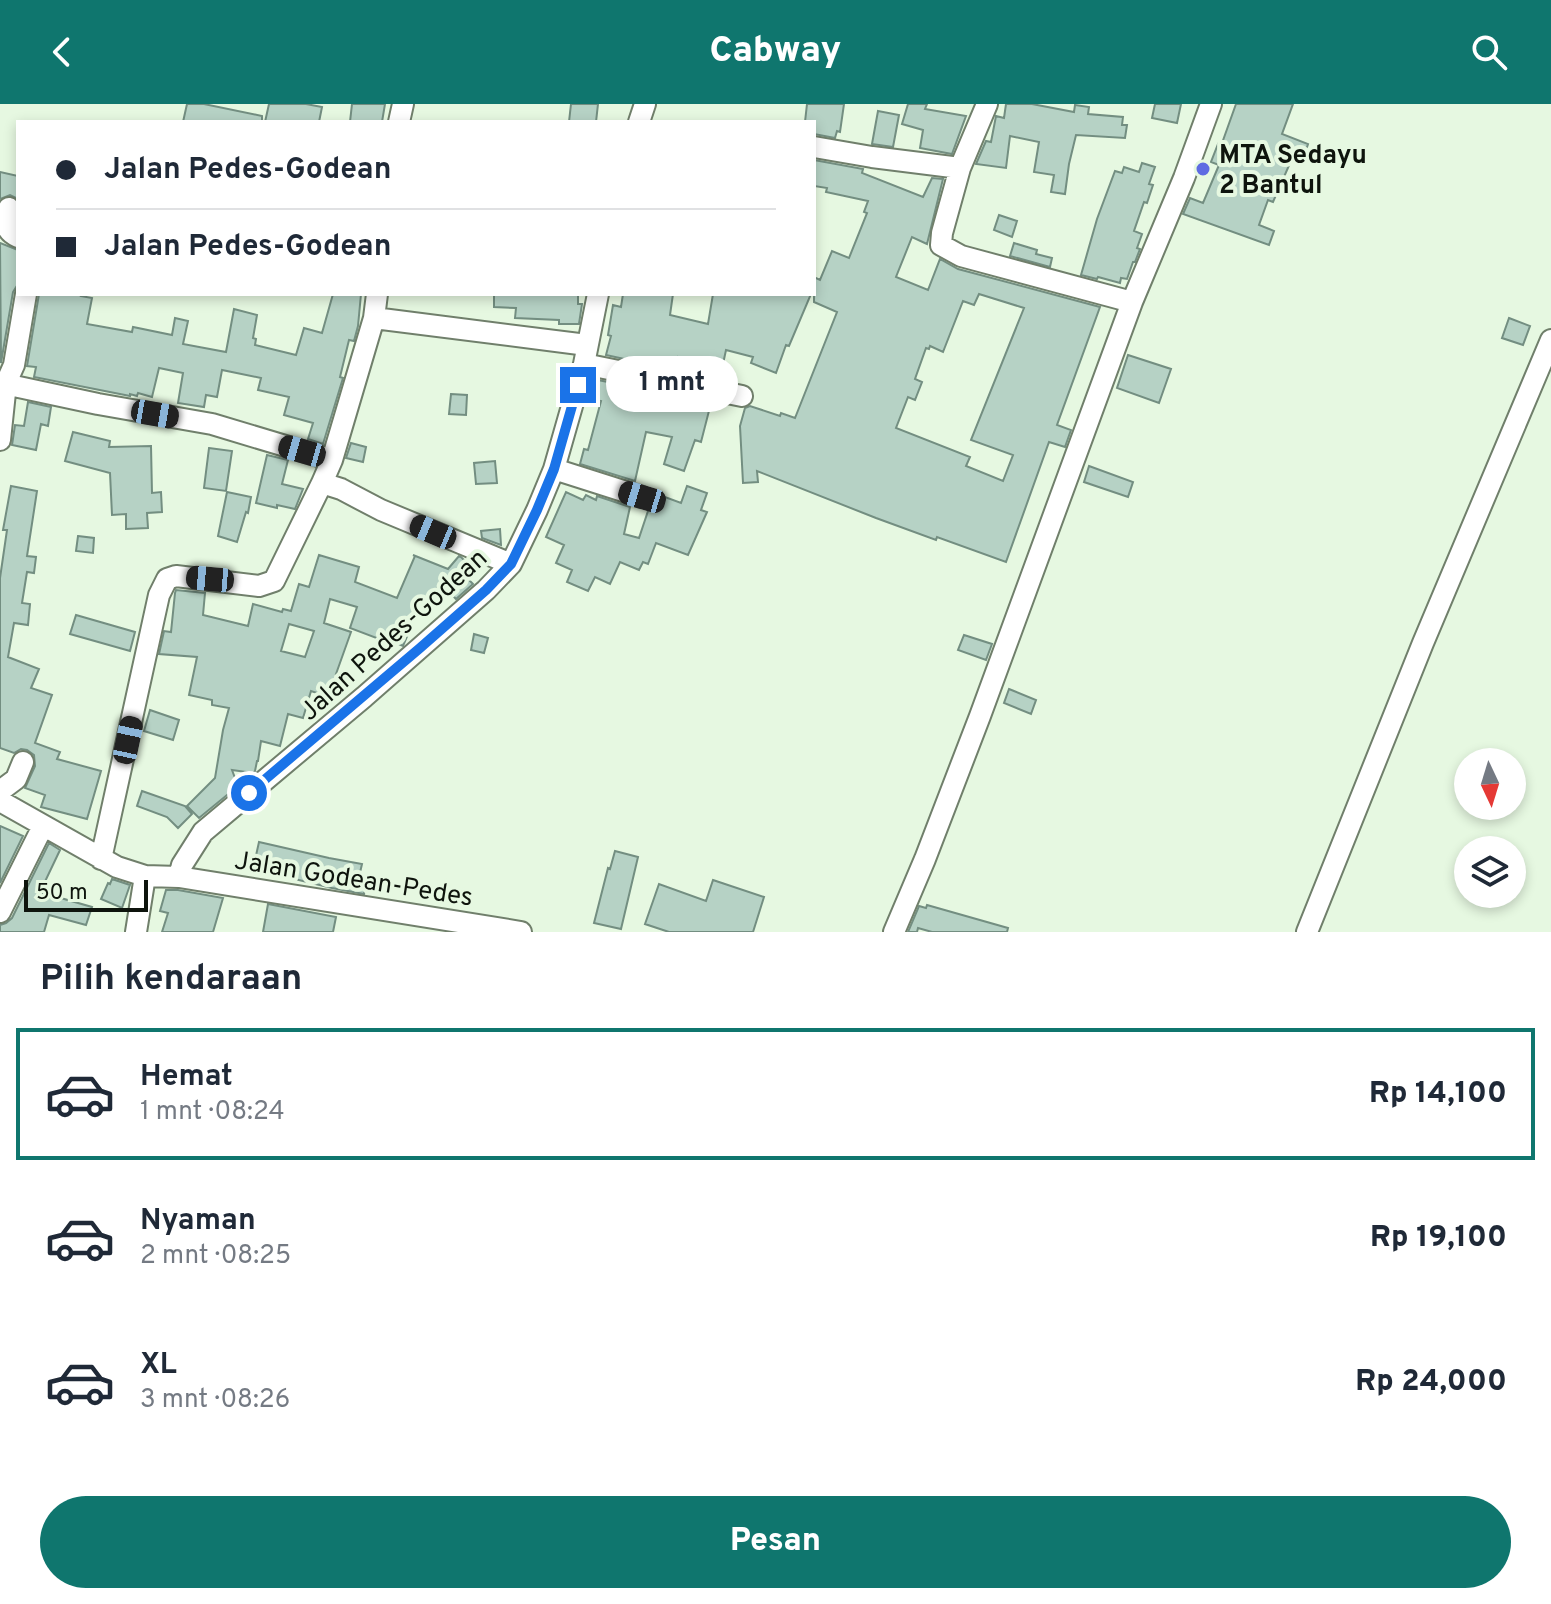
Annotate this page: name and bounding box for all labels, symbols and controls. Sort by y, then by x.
text: Cabway [710,29,841,75]
icon: back [40,30,84,74]
icon: search [1467,30,1511,74]
place label: MTA Sedayu 2 Bantul [1219,140,1367,203]
text: Jalan Pedes-Godean [104,152,391,189]
marker: MTA Sedayu 2 Bantul [1194,160,1212,178]
text: Jalan Pedes-Godean [104,229,391,266]
callout: 1 mnt [606,357,738,413]
route end [560,367,596,403]
text: 1 mnt [639,367,705,400]
car [129,398,181,430]
car [276,433,328,469]
car [616,479,668,515]
car [406,512,460,552]
street label: Jalan Pedes-Godean [294,543,495,729]
car [185,565,235,593]
car [111,714,145,766]
north arrow [1454,748,1526,820]
map controls [1454,748,1526,908]
route start [231,775,267,811]
button: layers [1454,836,1526,908]
street label: Jalan Godean-Pedes [232,845,475,916]
scale bar [24,876,148,912]
text: 50 m [36,880,88,907]
text: Pilih kendaraan [40,957,302,1003]
icon: car [44,1058,116,1130]
text: Hemat [140,1059,233,1096]
text: Rp 14,100 [1369,1076,1507,1113]
text: 1 mnt · 08:24 [140,1096,285,1129]
icon: car [44,1202,116,1274]
text: Nyaman [140,1203,256,1240]
text: Rp 19,100 [1370,1220,1507,1257]
text: 2 mnt · 08:25 [140,1240,291,1273]
icon: car [44,1346,116,1418]
text: XL [140,1347,177,1384]
text: Rp 24,000 [1355,1364,1507,1401]
text: 3 mnt · 08:26 [140,1384,290,1417]
button: Pesan [40,1496,1511,1588]

